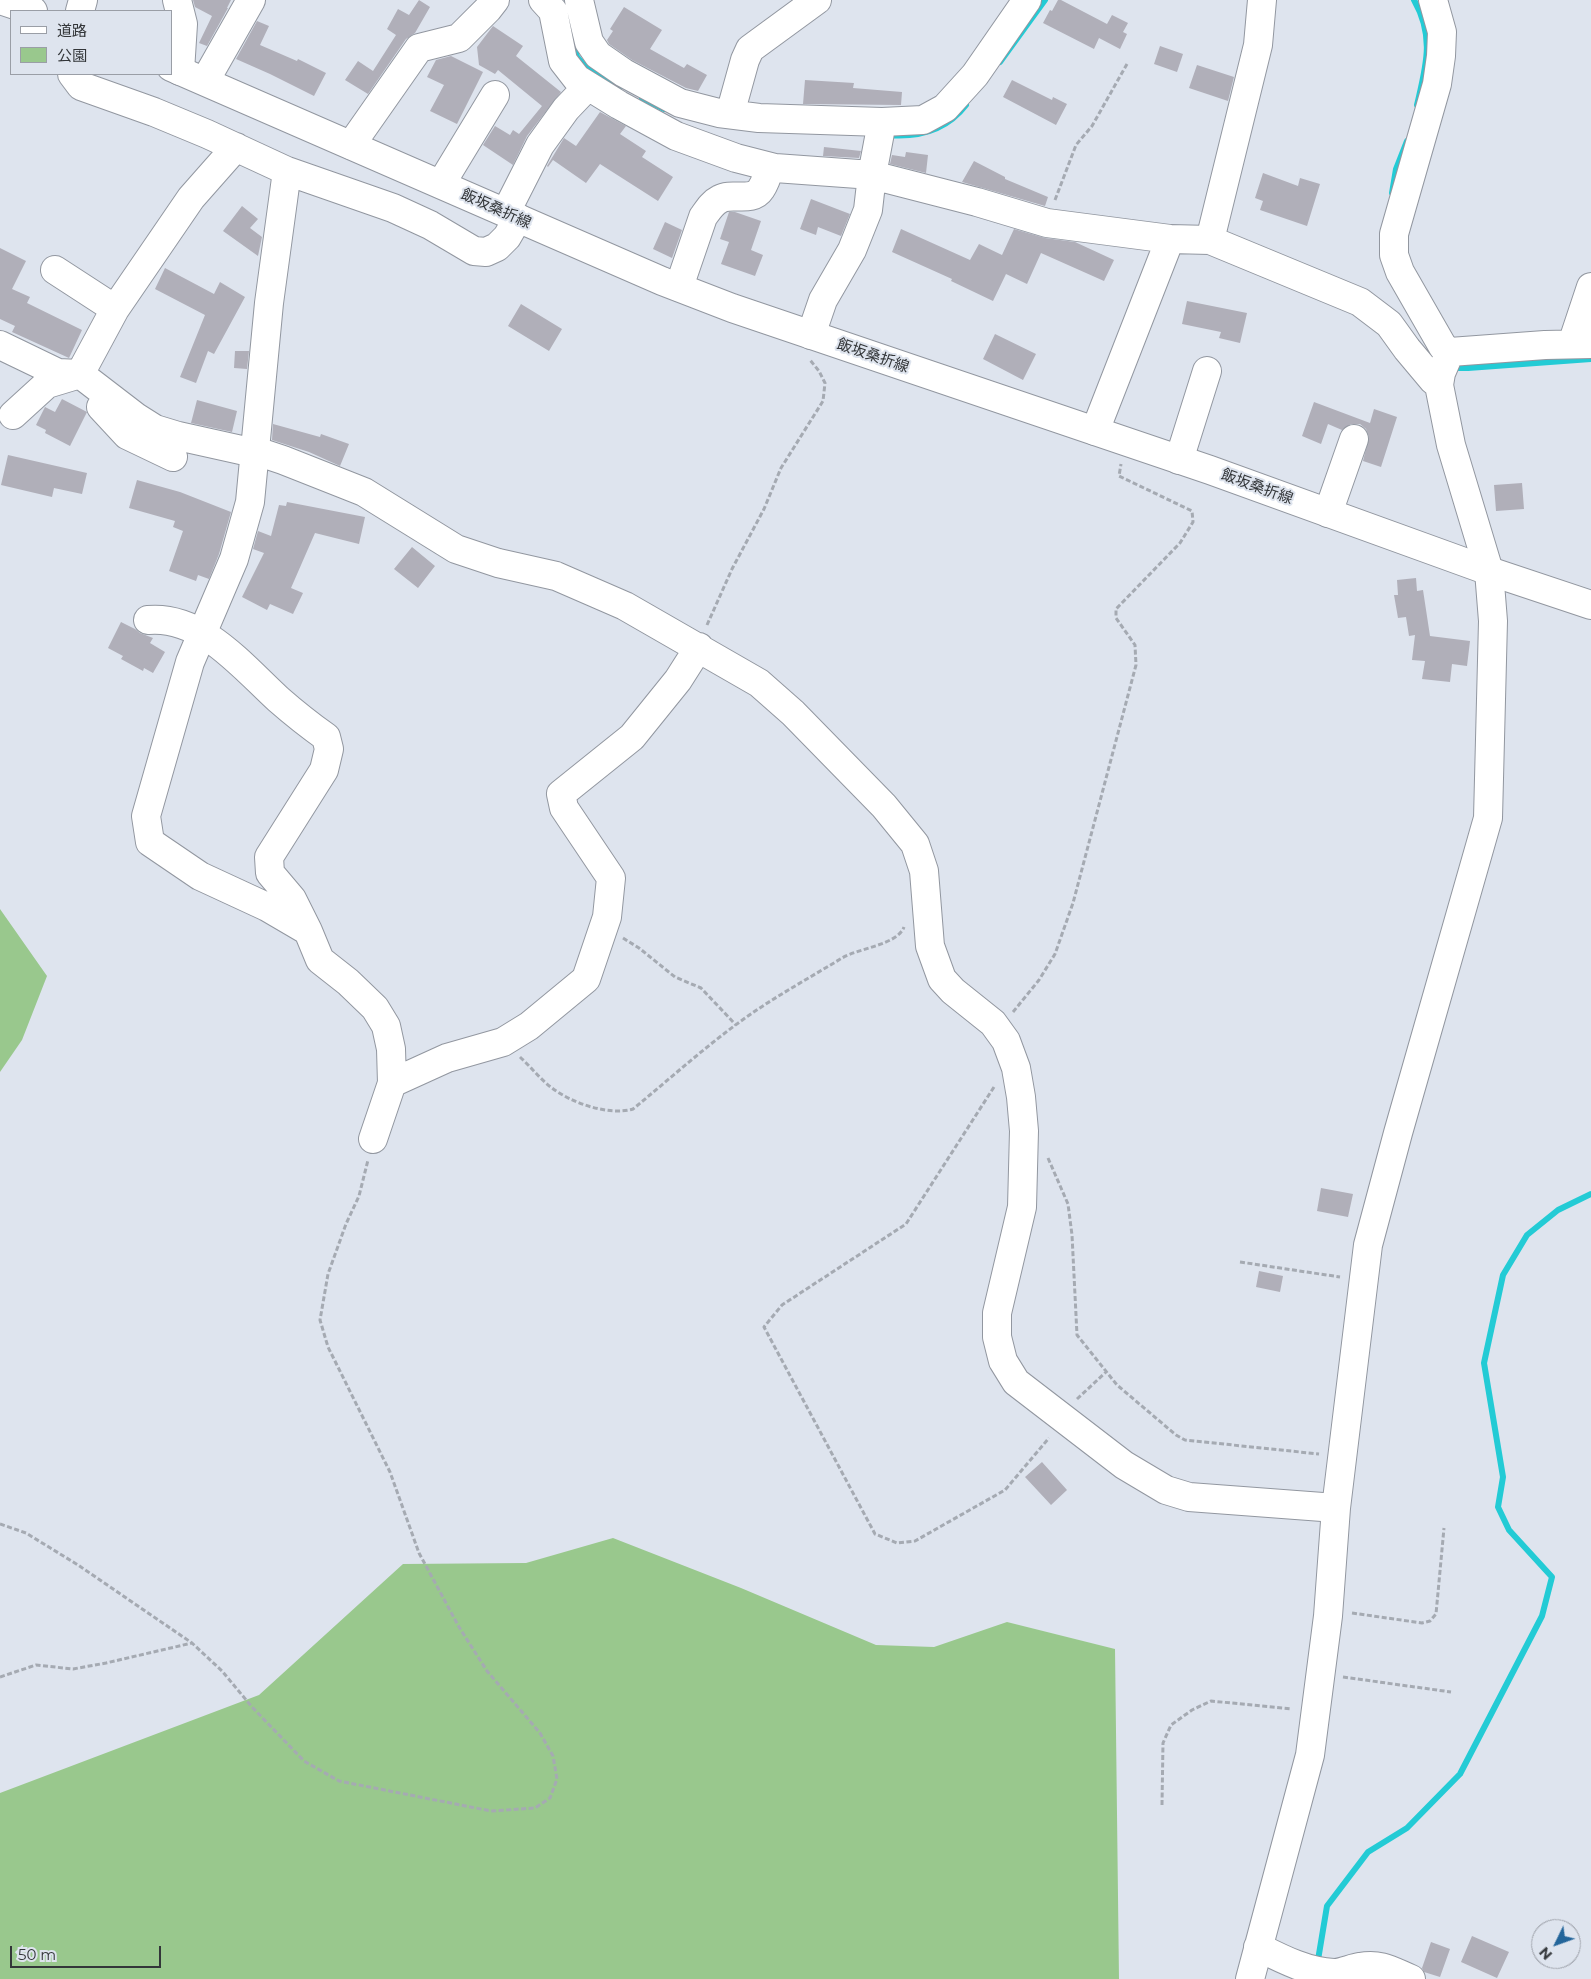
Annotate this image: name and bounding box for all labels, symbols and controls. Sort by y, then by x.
legend [10,10,172,75]
text: 道路 [57,21,87,40]
text: 公園 [57,46,87,65]
street label: 飯坂桑折線 [458,186,534,232]
street label: 飯坂桑折線 [835,335,911,377]
street label: 飯坂桑折線 [1219,466,1295,508]
north arrow [1531,1919,1581,1969]
scale bar [12,1936,164,1968]
text: N [1535,1943,1556,1964]
text: 50 m [18,1945,56,1964]

